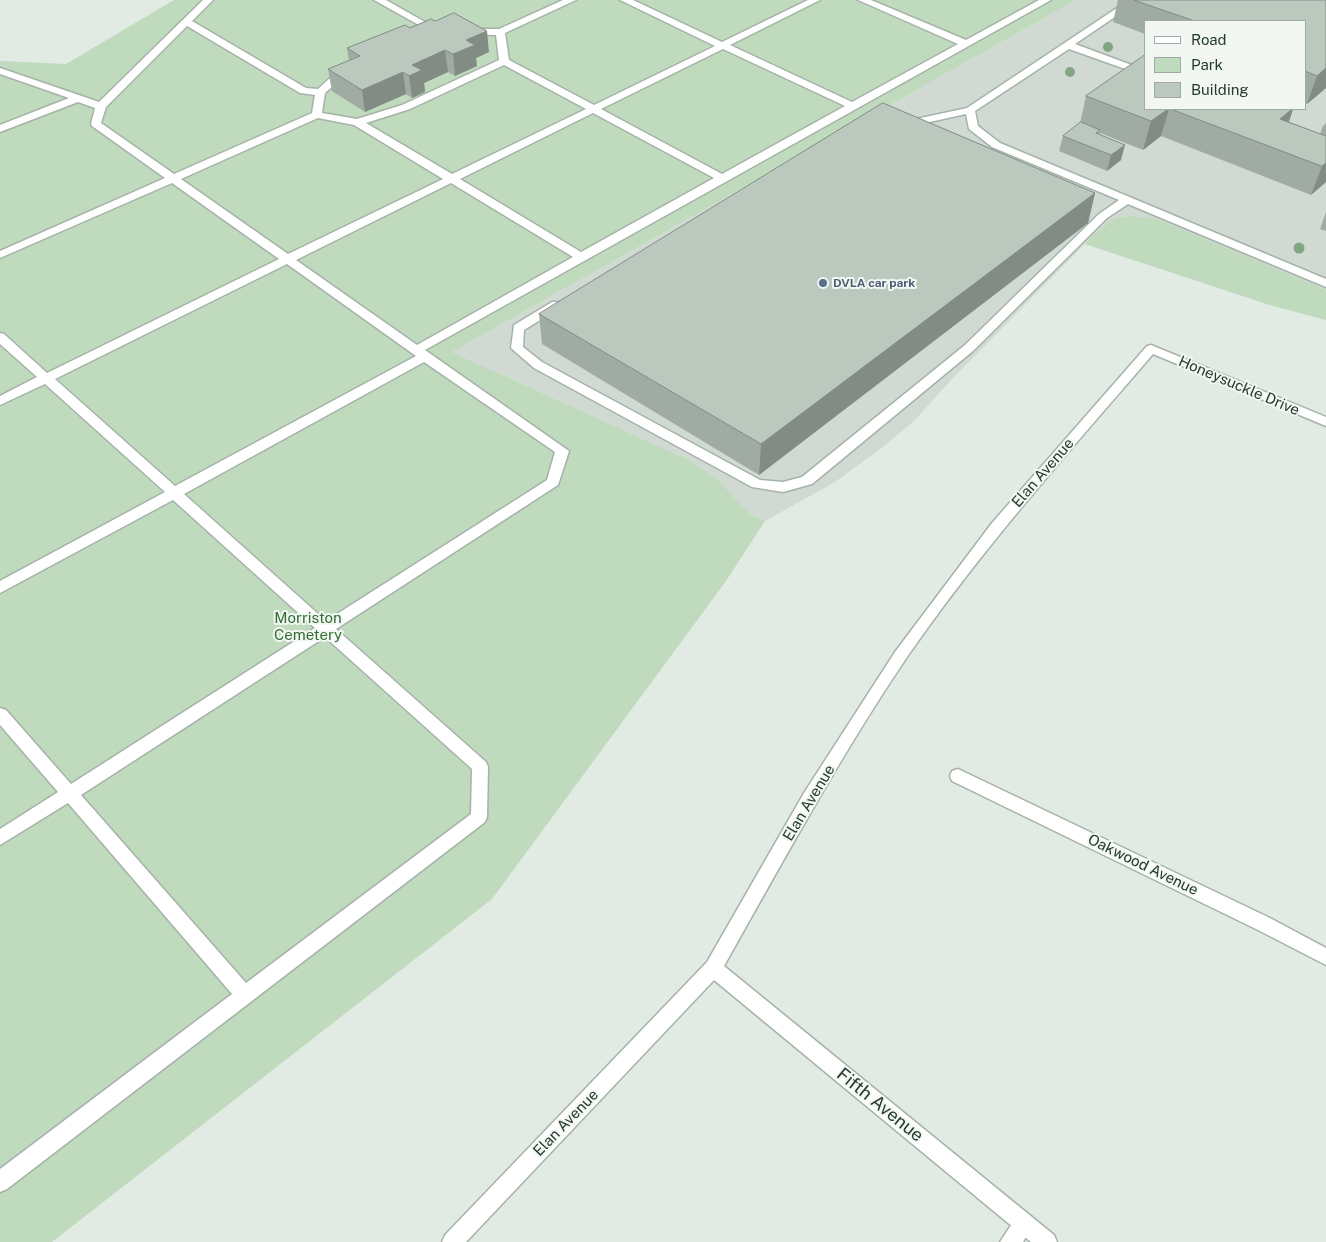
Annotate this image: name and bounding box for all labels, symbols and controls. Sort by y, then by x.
legend [1144,20,1306,110]
text: Road [1191,31,1227,48]
text: Park [1191,56,1223,73]
text: Building [1191,81,1249,98]
place label: DVLA car park [833,276,915,290]
marker: DVLA car park [817,277,829,289]
street label: Honeysuckle Drive [1176,352,1302,420]
street label: Elan Avenue [1008,435,1078,511]
park label: Morriston Cemetery [274,609,342,644]
street label: Elan Avenue [779,762,839,844]
street label: Oakwood Avenue [1085,831,1201,899]
street label: Fifth Avenue [832,1063,928,1147]
street label: Elan Avenue [530,1086,602,1160]

